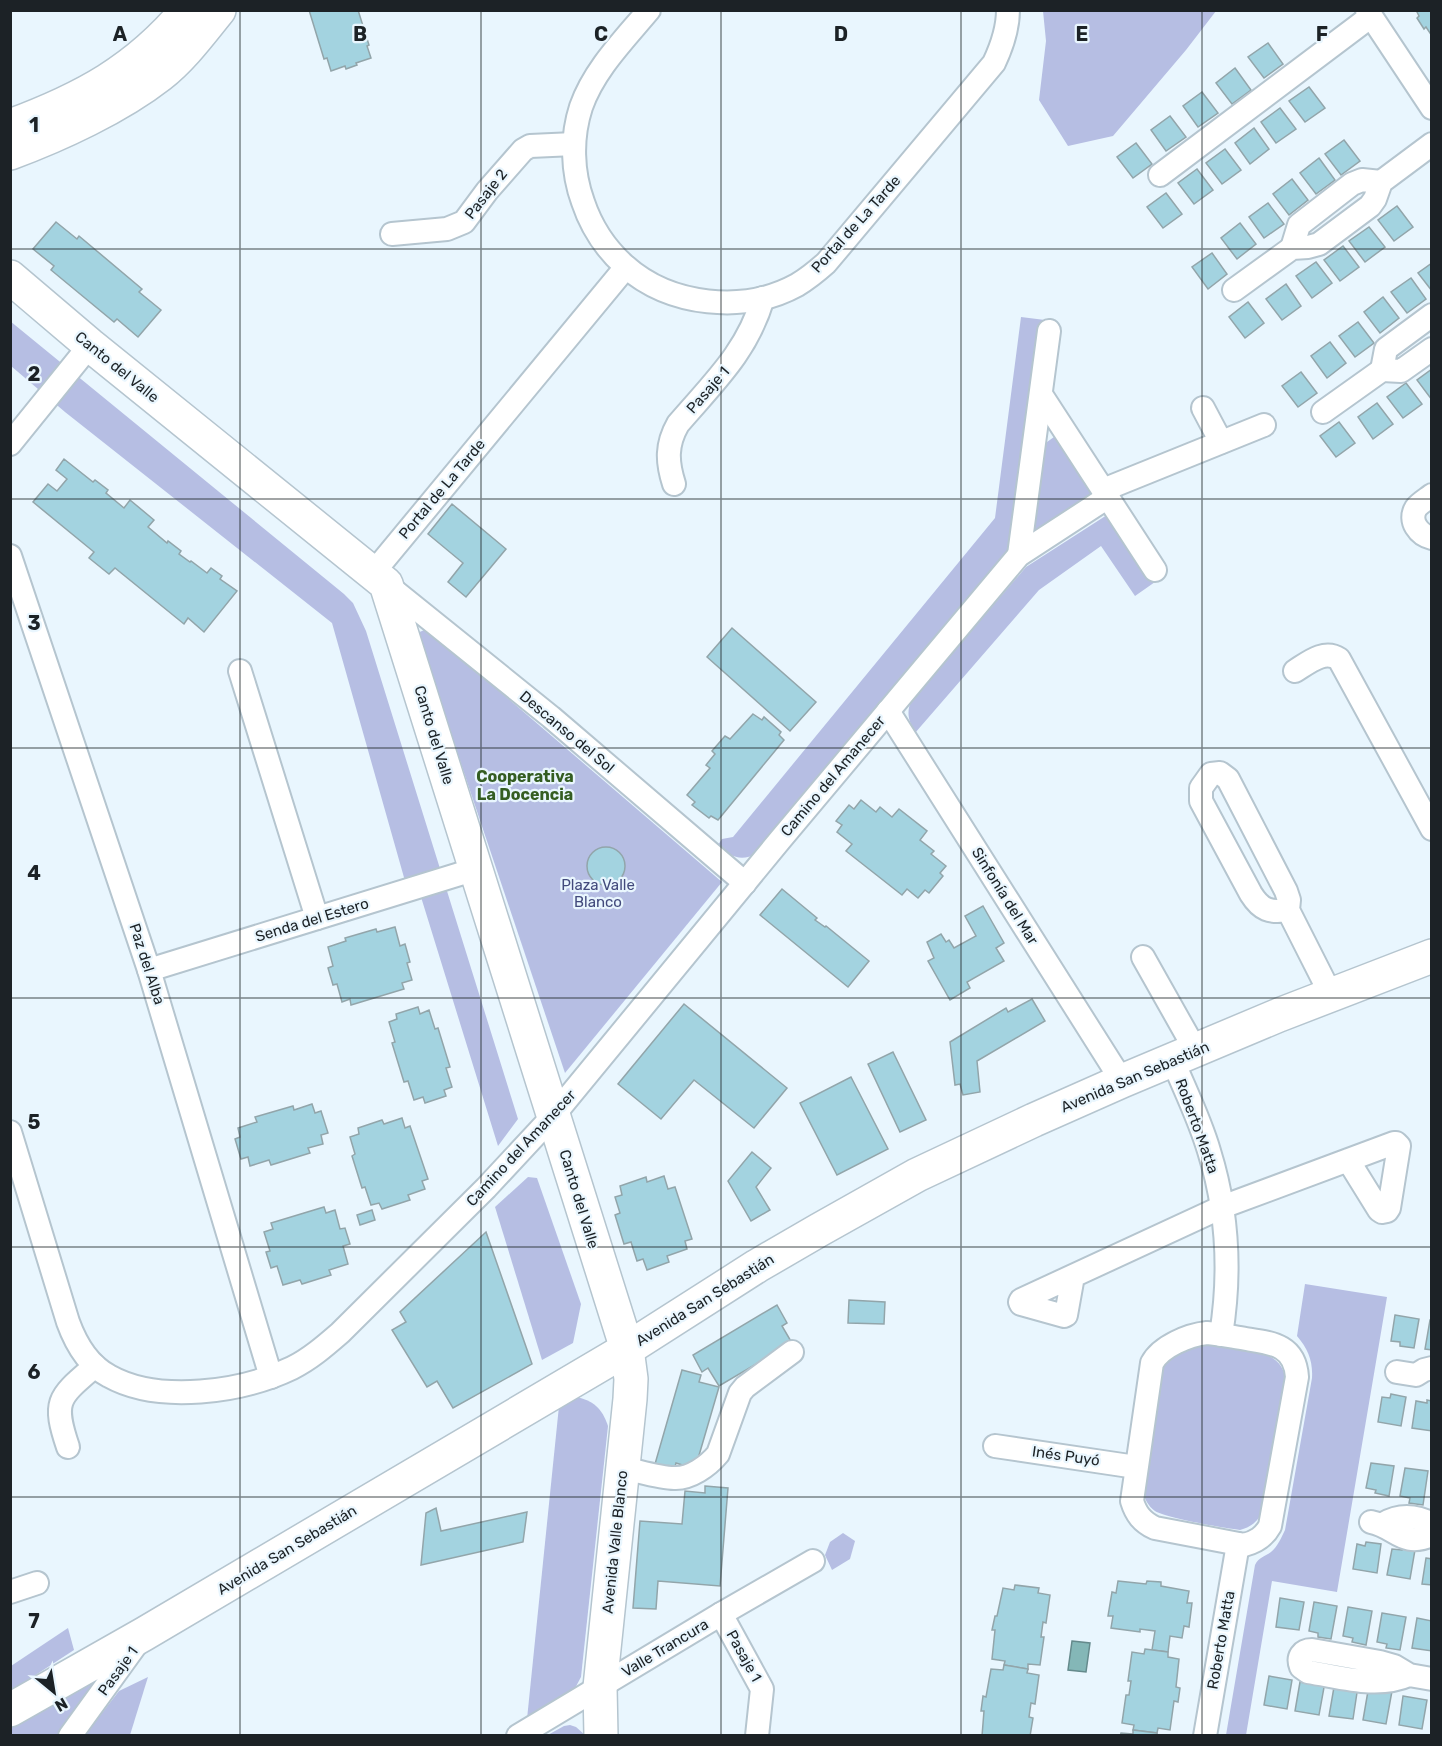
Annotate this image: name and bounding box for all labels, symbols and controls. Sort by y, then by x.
text: A [113,22,128,46]
text: B [353,22,367,46]
text: C [594,22,608,46]
text: D [834,22,848,46]
text: E [1076,22,1088,46]
text: F [1316,22,1328,46]
text: 1 [29,113,39,137]
street label: Pasaje 2 [461,165,511,223]
street label: Portal de La Tarde [808,172,904,276]
street label: Canto del Valle [71,328,163,406]
text: 2 [28,362,41,386]
street label: Pasaje 1 [683,363,733,417]
street label: Portal de La Tarde [395,435,489,543]
text: 3 [27,611,41,635]
street label: Canto del Valle [410,683,458,787]
street label: Descanso del Sol [516,687,618,777]
street label: Camino del Amanecer [777,712,889,840]
district label: Cooperativa La Docencia [476,767,574,804]
street label: Sinfonía del Mar [968,844,1042,948]
text: 4 [27,861,41,885]
park label: Plaza Valle Blanco [561,876,635,911]
street label: Senda del Estero [253,894,371,946]
street label: Paz del Alba [125,921,169,1007]
street label: Avenida San Sebastián [1058,1038,1212,1116]
street label: Roberto Matta [1172,1076,1222,1176]
street label: Camino del Amanecer [462,1086,580,1210]
text: 5 [28,1110,41,1134]
street label: Canto del Valle [555,1147,603,1251]
street label: Avenida San Sebastián [633,1250,777,1350]
text: 6 [27,1360,41,1384]
street label: Inés Puyó [1031,1442,1101,1470]
street label: Avenida Valle Blanco [599,1470,631,1614]
street label: Avenida San Sebastián [214,1501,360,1599]
street label: Roberto Matta [1203,1589,1239,1691]
text: 7 [28,1609,40,1633]
street label: Valle Trancura [618,1615,712,1681]
street label: Pasaje 1 [723,1627,765,1685]
street label: Pasaje 1 [94,1643,142,1699]
north arrow [24,1662,84,1722]
text: N [52,1693,71,1716]

